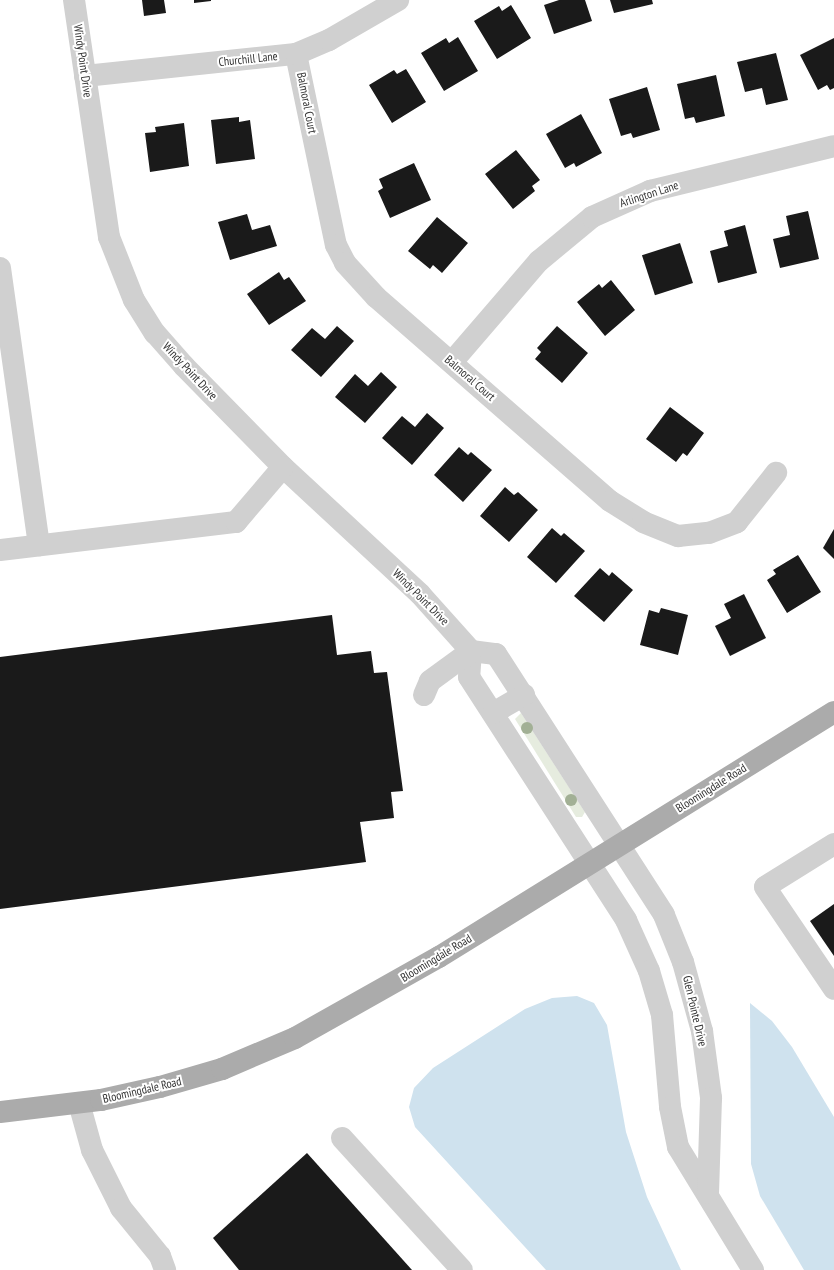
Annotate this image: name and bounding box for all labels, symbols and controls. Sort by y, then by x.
street label: Windy Point Drive [71,23,95,99]
street label: Churchill Lane [218,49,278,69]
street label: Balmoral Court [294,71,320,135]
street label: Arlington Lane [618,178,680,210]
street label: Windy Point Drive [160,339,220,403]
street label: Balmoral Court [442,352,498,404]
street label: Windy Point Drive [390,566,452,628]
street label: Bloomingdale Road [673,761,749,815]
street label: Bloomingdale Road [398,931,474,985]
street label: Glen Pointe Drive [680,974,710,1048]
street label: Bloomingdale Road [101,1074,183,1106]

